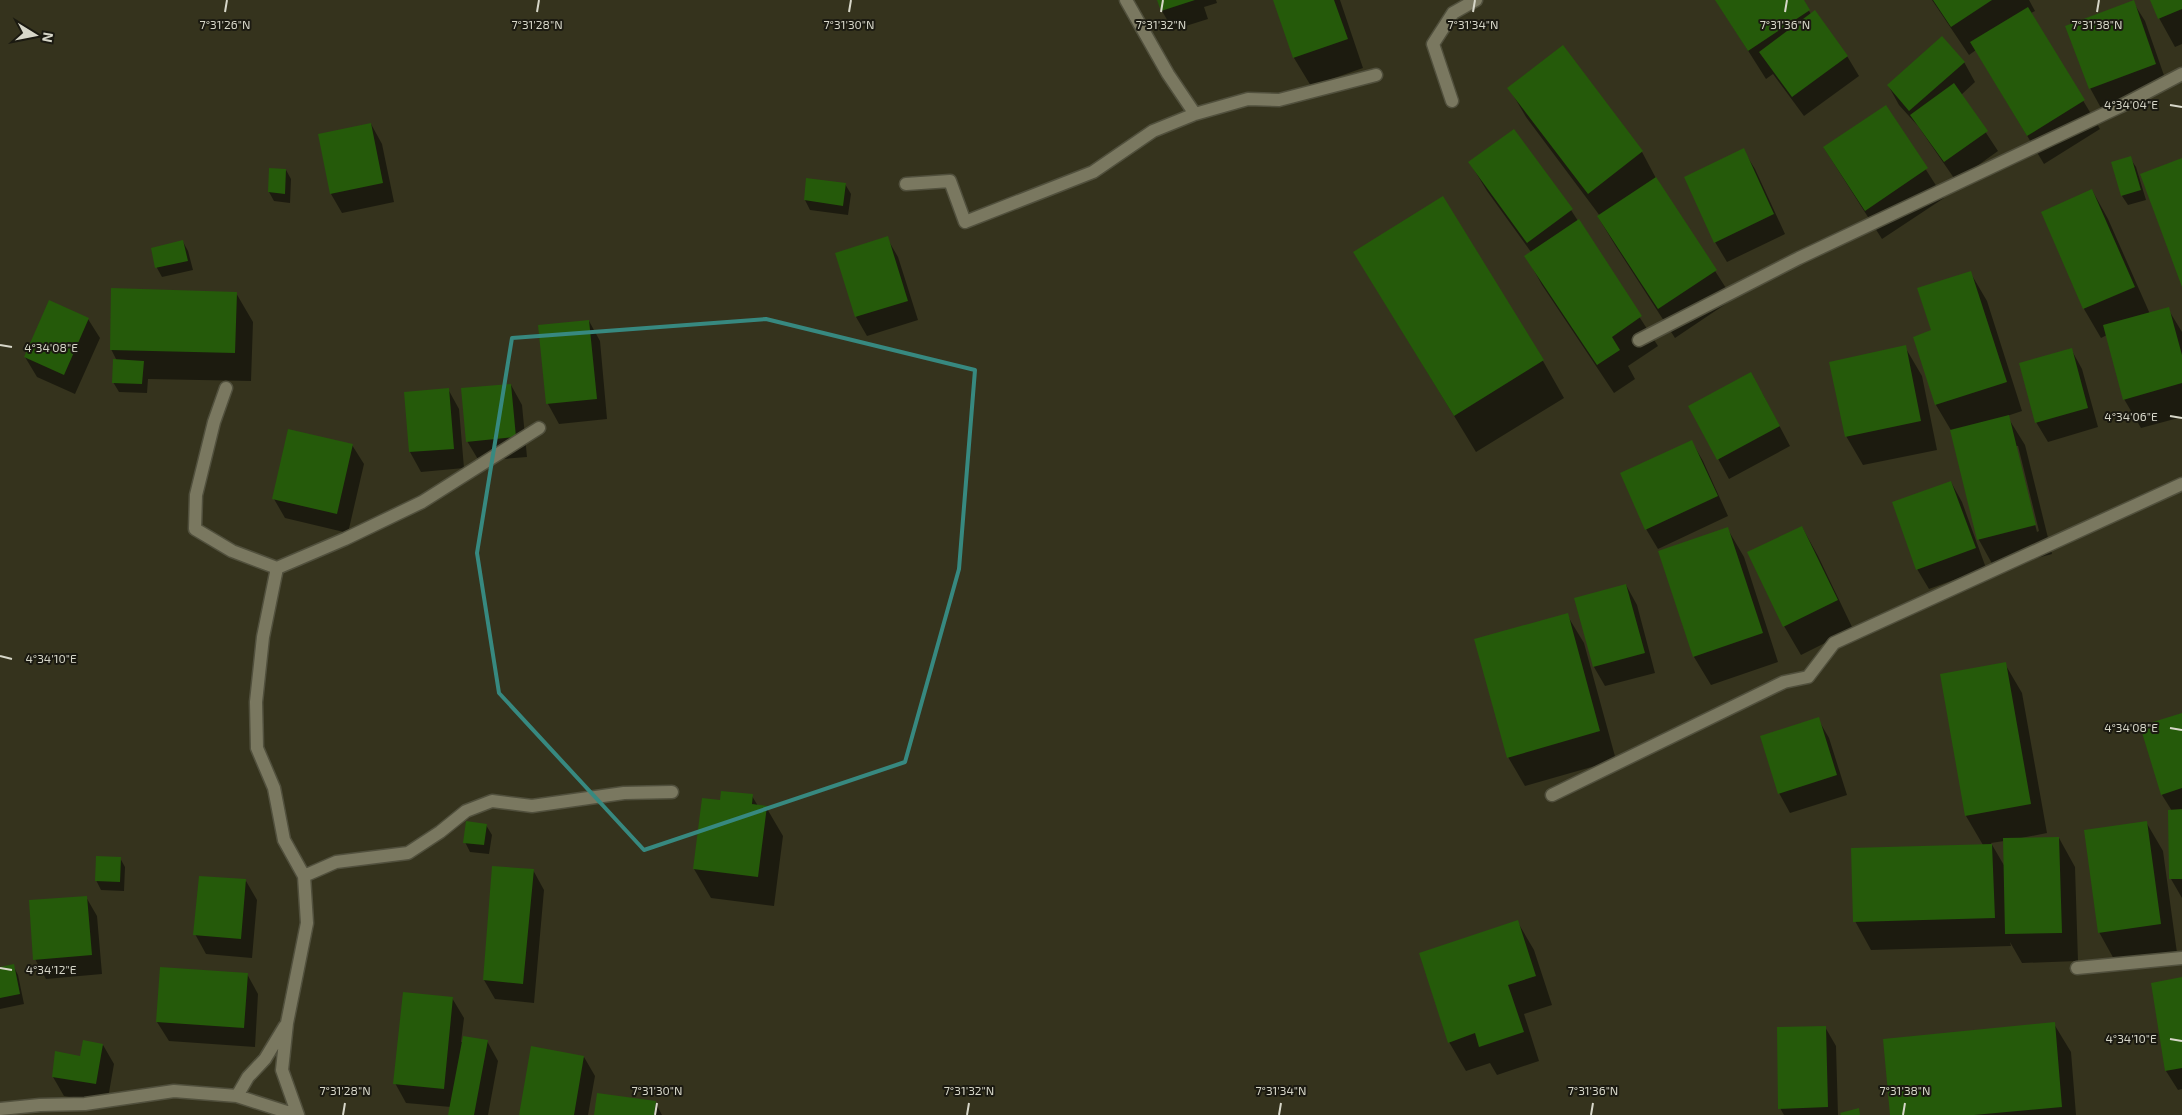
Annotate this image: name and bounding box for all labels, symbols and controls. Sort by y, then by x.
north arrow [10,10,60,60]
text: 7°31'26"N [200,17,250,31]
text: 7°31'28"N [511,17,563,31]
text: 7°31'30"N [823,17,875,31]
text: 7°31'32"N [1136,17,1186,31]
text: 7°31'34"N [1447,17,1499,31]
text: 7°31'36"N [1760,17,1810,31]
text: 7°31'38"N [2071,17,2123,31]
text: N [39,31,58,44]
text: 4°34'04"E [2104,97,2158,111]
text: 4°34'08"E [24,340,78,354]
text: 4°34'06"E [2104,409,2158,423]
text: 4°34'10"E [25,651,77,665]
text: 4°34'08"E [2104,720,2158,734]
text: 4°34'12"E [26,962,77,976]
text: 4°34'10"E [2105,1031,2157,1045]
text: 7°31'28"N [319,1083,371,1097]
text: 7°31'30"N [631,1083,683,1097]
text: 7°31'32"N [944,1083,994,1097]
text: 7°31'34"N [1255,1083,1307,1097]
text: 7°31'36"N [1568,1083,1618,1097]
text: 7°31'38"N [1879,1083,1931,1097]

